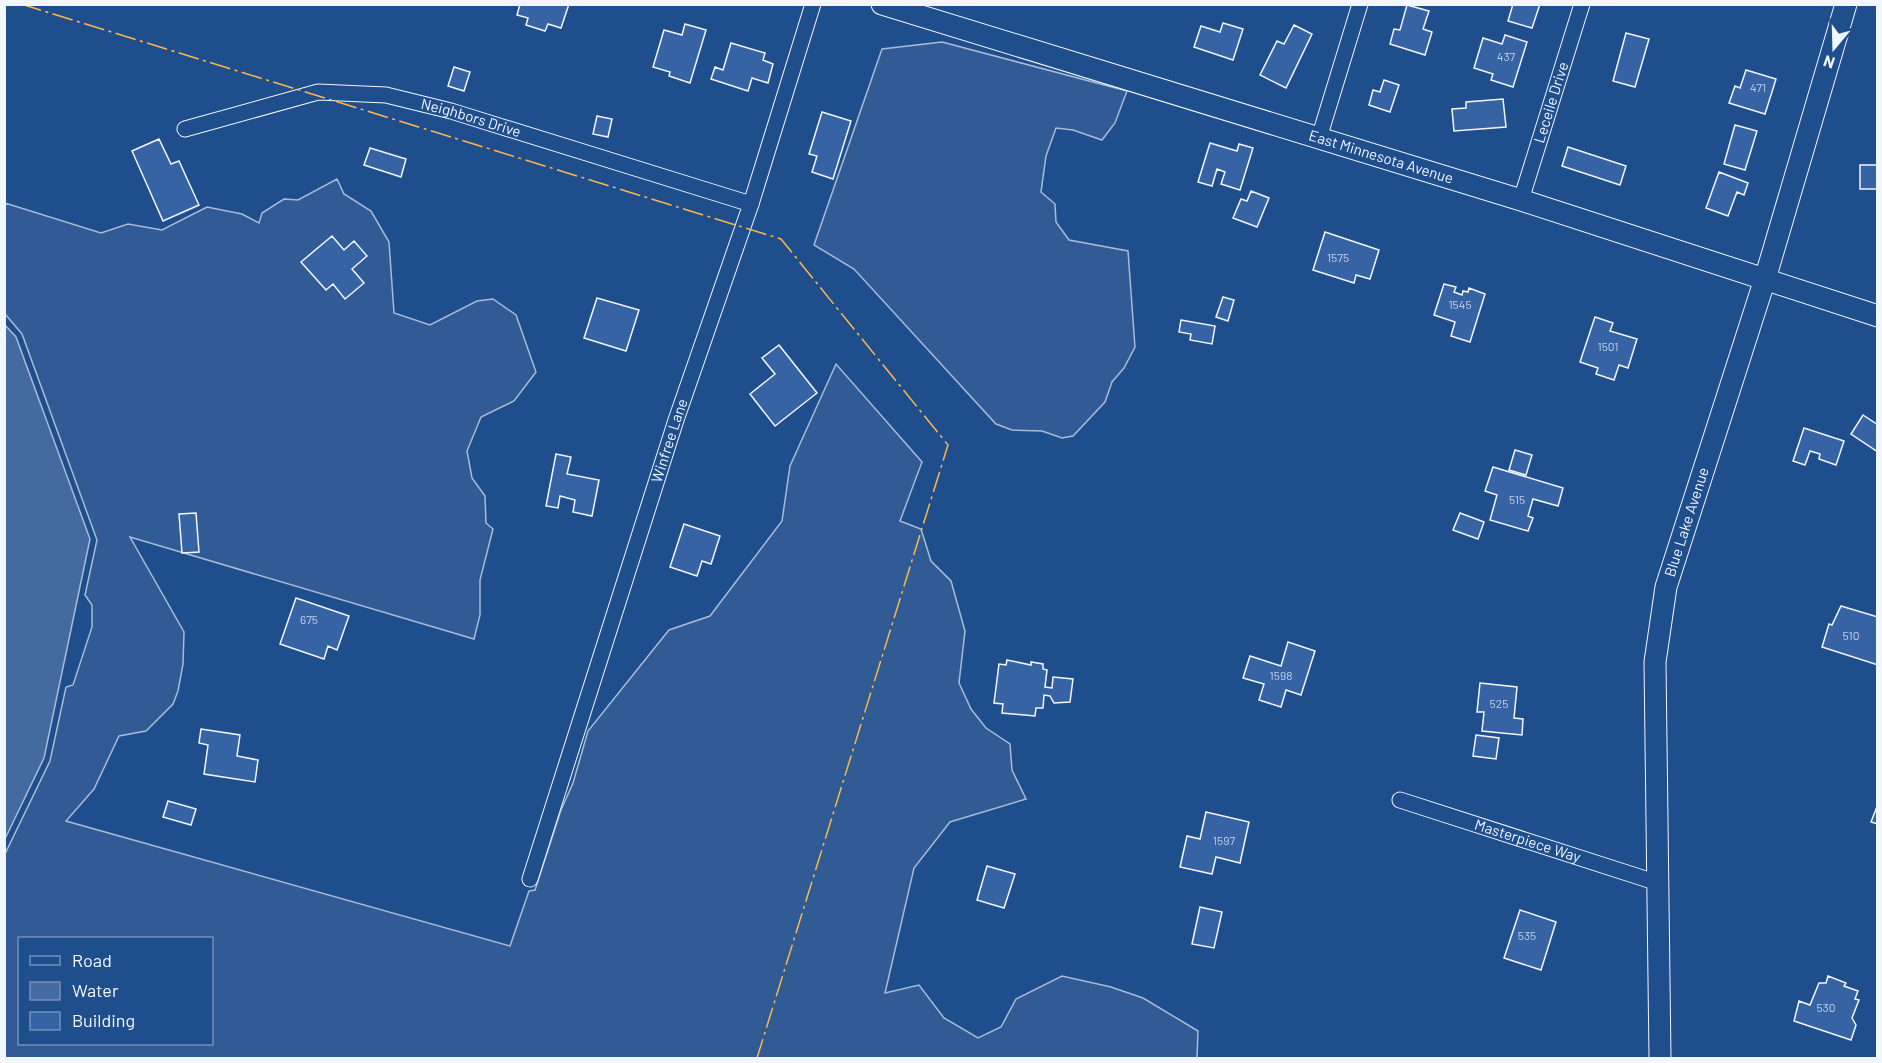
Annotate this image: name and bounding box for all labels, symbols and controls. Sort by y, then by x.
north arrow [1804,18,1864,78]
house number: 437 [1497,49,1516,63]
text: N [1821,52,1837,73]
street label: Leceile Drive [1529,60,1571,145]
house number: 471 [1750,80,1766,94]
street label: Neighbors Drive [419,94,523,140]
street label: East Minnesota Avenue [1307,126,1456,187]
house number: 1575 [1327,250,1349,264]
house number: 1545 [1448,297,1472,311]
house number: 1501 [1597,339,1619,353]
street label: Winfree Lane [647,396,691,485]
street label: Blue Lake Avenue [1660,465,1712,579]
house number: 515 [1509,492,1525,506]
house number: 675 [300,612,318,626]
house number: 510 [1843,628,1859,642]
house number: 1598 [1270,668,1292,682]
house number: 525 [1490,696,1508,710]
street label: Masterpiece Way [1473,815,1583,866]
house number: 1597 [1213,833,1235,847]
house number: 535 [1518,928,1536,942]
legend [18,937,213,1045]
text: Road [72,949,112,971]
text: Water [72,979,119,1001]
house number: 530 [1816,1000,1836,1014]
text: Building [72,1009,135,1031]

